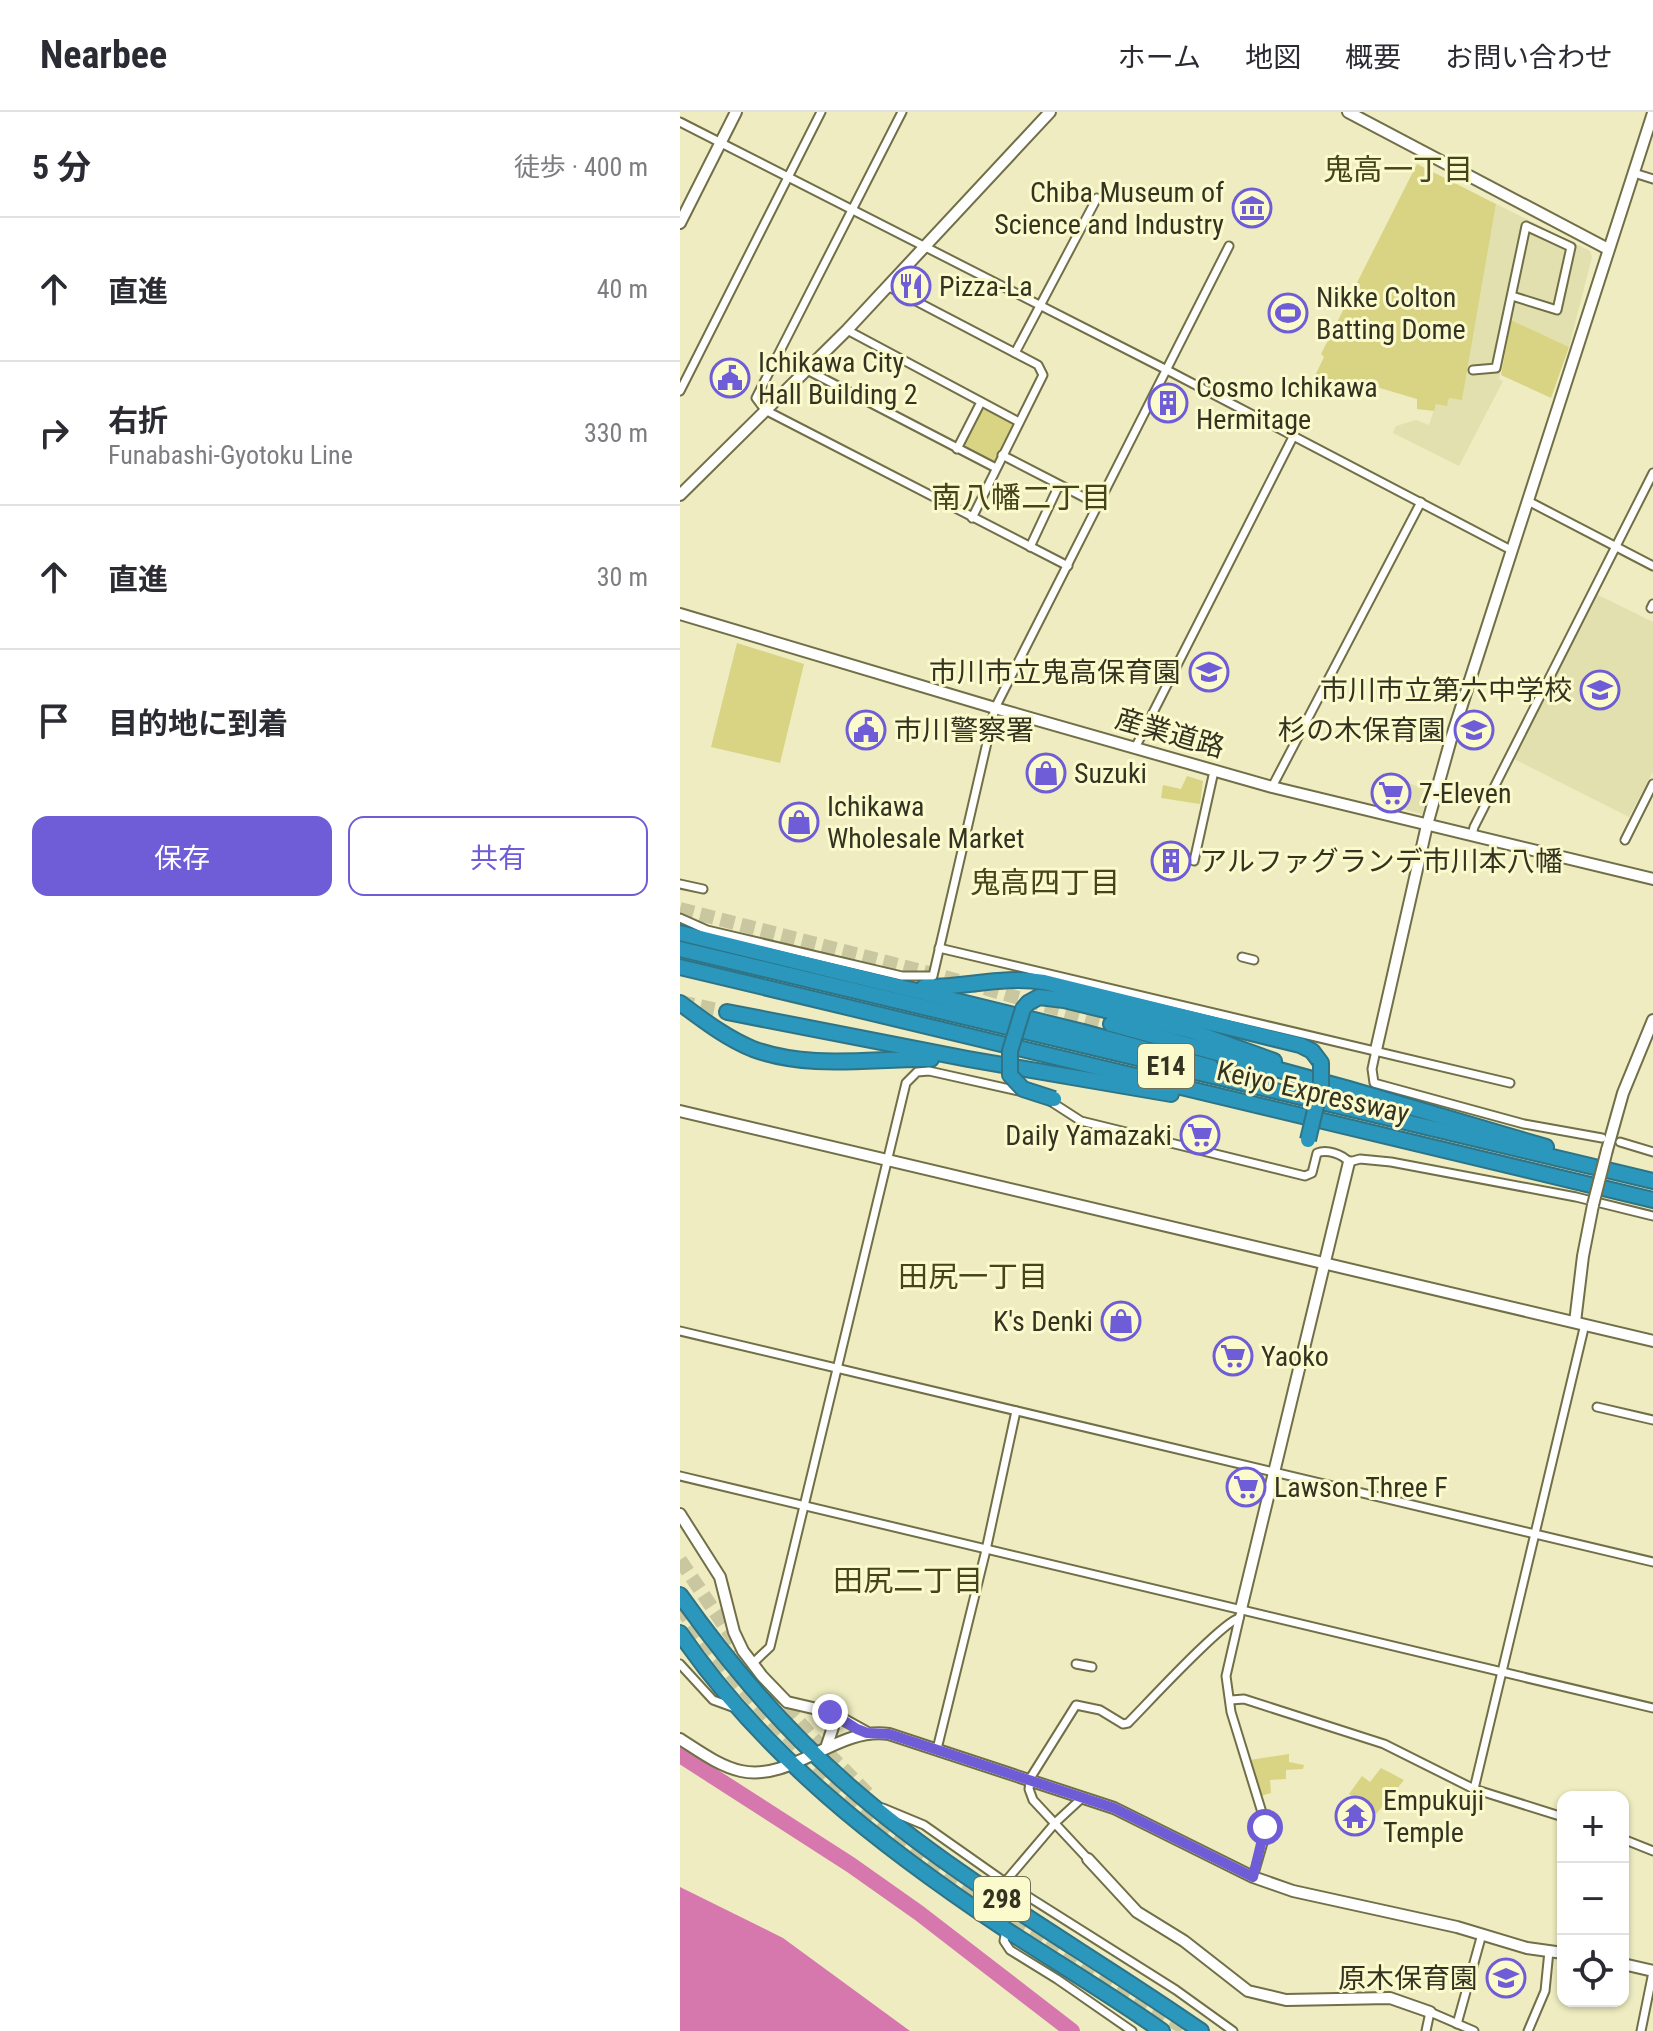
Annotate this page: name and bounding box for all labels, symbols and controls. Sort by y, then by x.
text: Nearbee [40,33,167,77]
text: ホーム [1118,41,1201,74]
text: 地図 [1245,41,1301,74]
text: 概要 [1345,41,1401,74]
text: お問い合わせ [1445,41,1613,74]
text: 5 分 [32,147,91,187]
text: 徒歩 · 400 m [514,152,648,182]
district label: 鬼高一丁目 [1323,152,1473,187]
place label: Chiba Museum of Science and Industry [994,176,1224,241]
museum icon: Chiba Museum of Science and Industry [1231,187,1273,229]
restaurant icon: Pizza-La [890,265,932,307]
icon: ahead [32,267,76,311]
place label: Pizza-La [939,270,1033,303]
text: 直進 [108,274,168,309]
text: 40 m [597,274,648,304]
place label: Nikke Colton Batting Dome [1316,281,1466,346]
sports icon: Nikke Colton Batting Dome [1267,292,1309,334]
place label: Ichikawa City Hall Building 2 [758,346,918,411]
public building icon: Ichikawa City Hall Building 2 [709,357,751,399]
place label: Cosmo Ichikawa Hermitage [1196,371,1378,436]
building icon: Cosmo Ichikawa Hermitage [1147,382,1189,424]
text: 右折 [108,403,168,438]
icon: right [32,411,76,455]
text: 330 m [584,418,648,448]
text: Funabashi-Gyotoku Line [108,440,353,470]
district label: 南八幡二丁目 [931,480,1111,515]
icon: ahead [32,555,76,599]
text: 直進 [108,562,168,597]
text: 30 m [597,562,648,592]
school or university icon: 市川市立鬼高保育園 [1188,651,1230,693]
place label: 市川市立鬼高保育園 [929,656,1181,689]
school or university icon: 市川市立第六中学校 [1579,669,1621,711]
place label: 市川市立第六中学校 [1320,674,1572,707]
icon: arrive [32,699,76,743]
street label: 産業道路 [1112,702,1228,764]
text: 目的地に到着 [108,706,288,741]
public building icon: 市川警察署 [845,709,887,751]
school or university icon: 杉の木保育園 [1453,709,1495,751]
place label: 市川警察署 [894,714,1034,747]
place label: 杉の木保育園 [1278,714,1446,747]
shop icon: Suzuki [1025,752,1067,794]
place label: Suzuki [1074,757,1147,790]
supermarket icon: 7-Eleven [1370,772,1412,814]
place label: 7-Eleven [1419,777,1512,810]
place label: Ichikawa Wholesale Market [827,790,1024,855]
shop icon: Ichikawa Wholesale Market [778,801,820,843]
button: 保存 [32,816,332,896]
button: 共有 [348,816,648,896]
building icon: アルファグランデ市川本八幡 [1150,840,1192,882]
place label: アルファグランデ市川本八幡 [1199,845,1563,878]
district label: 鬼高四丁目 [970,865,1120,900]
road number: E14 [1138,1044,1194,1088]
street label: Keiyo Expressway [1214,1054,1413,1130]
supermarket icon: Daily Yamazaki [1179,1114,1221,1156]
place label: Daily Yamazaki [1005,1119,1172,1152]
district label: 田尻一丁目 [898,1259,1048,1294]
shop icon: K's Denki [1100,1300,1142,1342]
place label: K's Denki [993,1305,1093,1338]
supermarket icon: Yaoko [1212,1335,1254,1377]
place label: Yaoko [1261,1340,1329,1373]
supermarket icon: Lawson Three F [1225,1466,1267,1508]
place label: Lawson Three F [1274,1471,1448,1504]
district label: 田尻二丁目 [833,1563,983,1598]
route end [812,1694,848,1730]
place label: Empukuji Temple [1383,1784,1484,1849]
map controls [1557,1791,1629,2007]
button: + [1557,1791,1629,1863]
temple icon: Empukuji Temple [1334,1795,1376,1837]
route start [1247,1809,1283,1845]
button: − [1557,1863,1629,1935]
road number: 298 [974,1877,1030,1921]
button: locate [1557,1935,1629,2007]
school or university icon: 原木保育園 [1485,1957,1527,1999]
place label: 原木保育園 [1338,1962,1478,1995]

